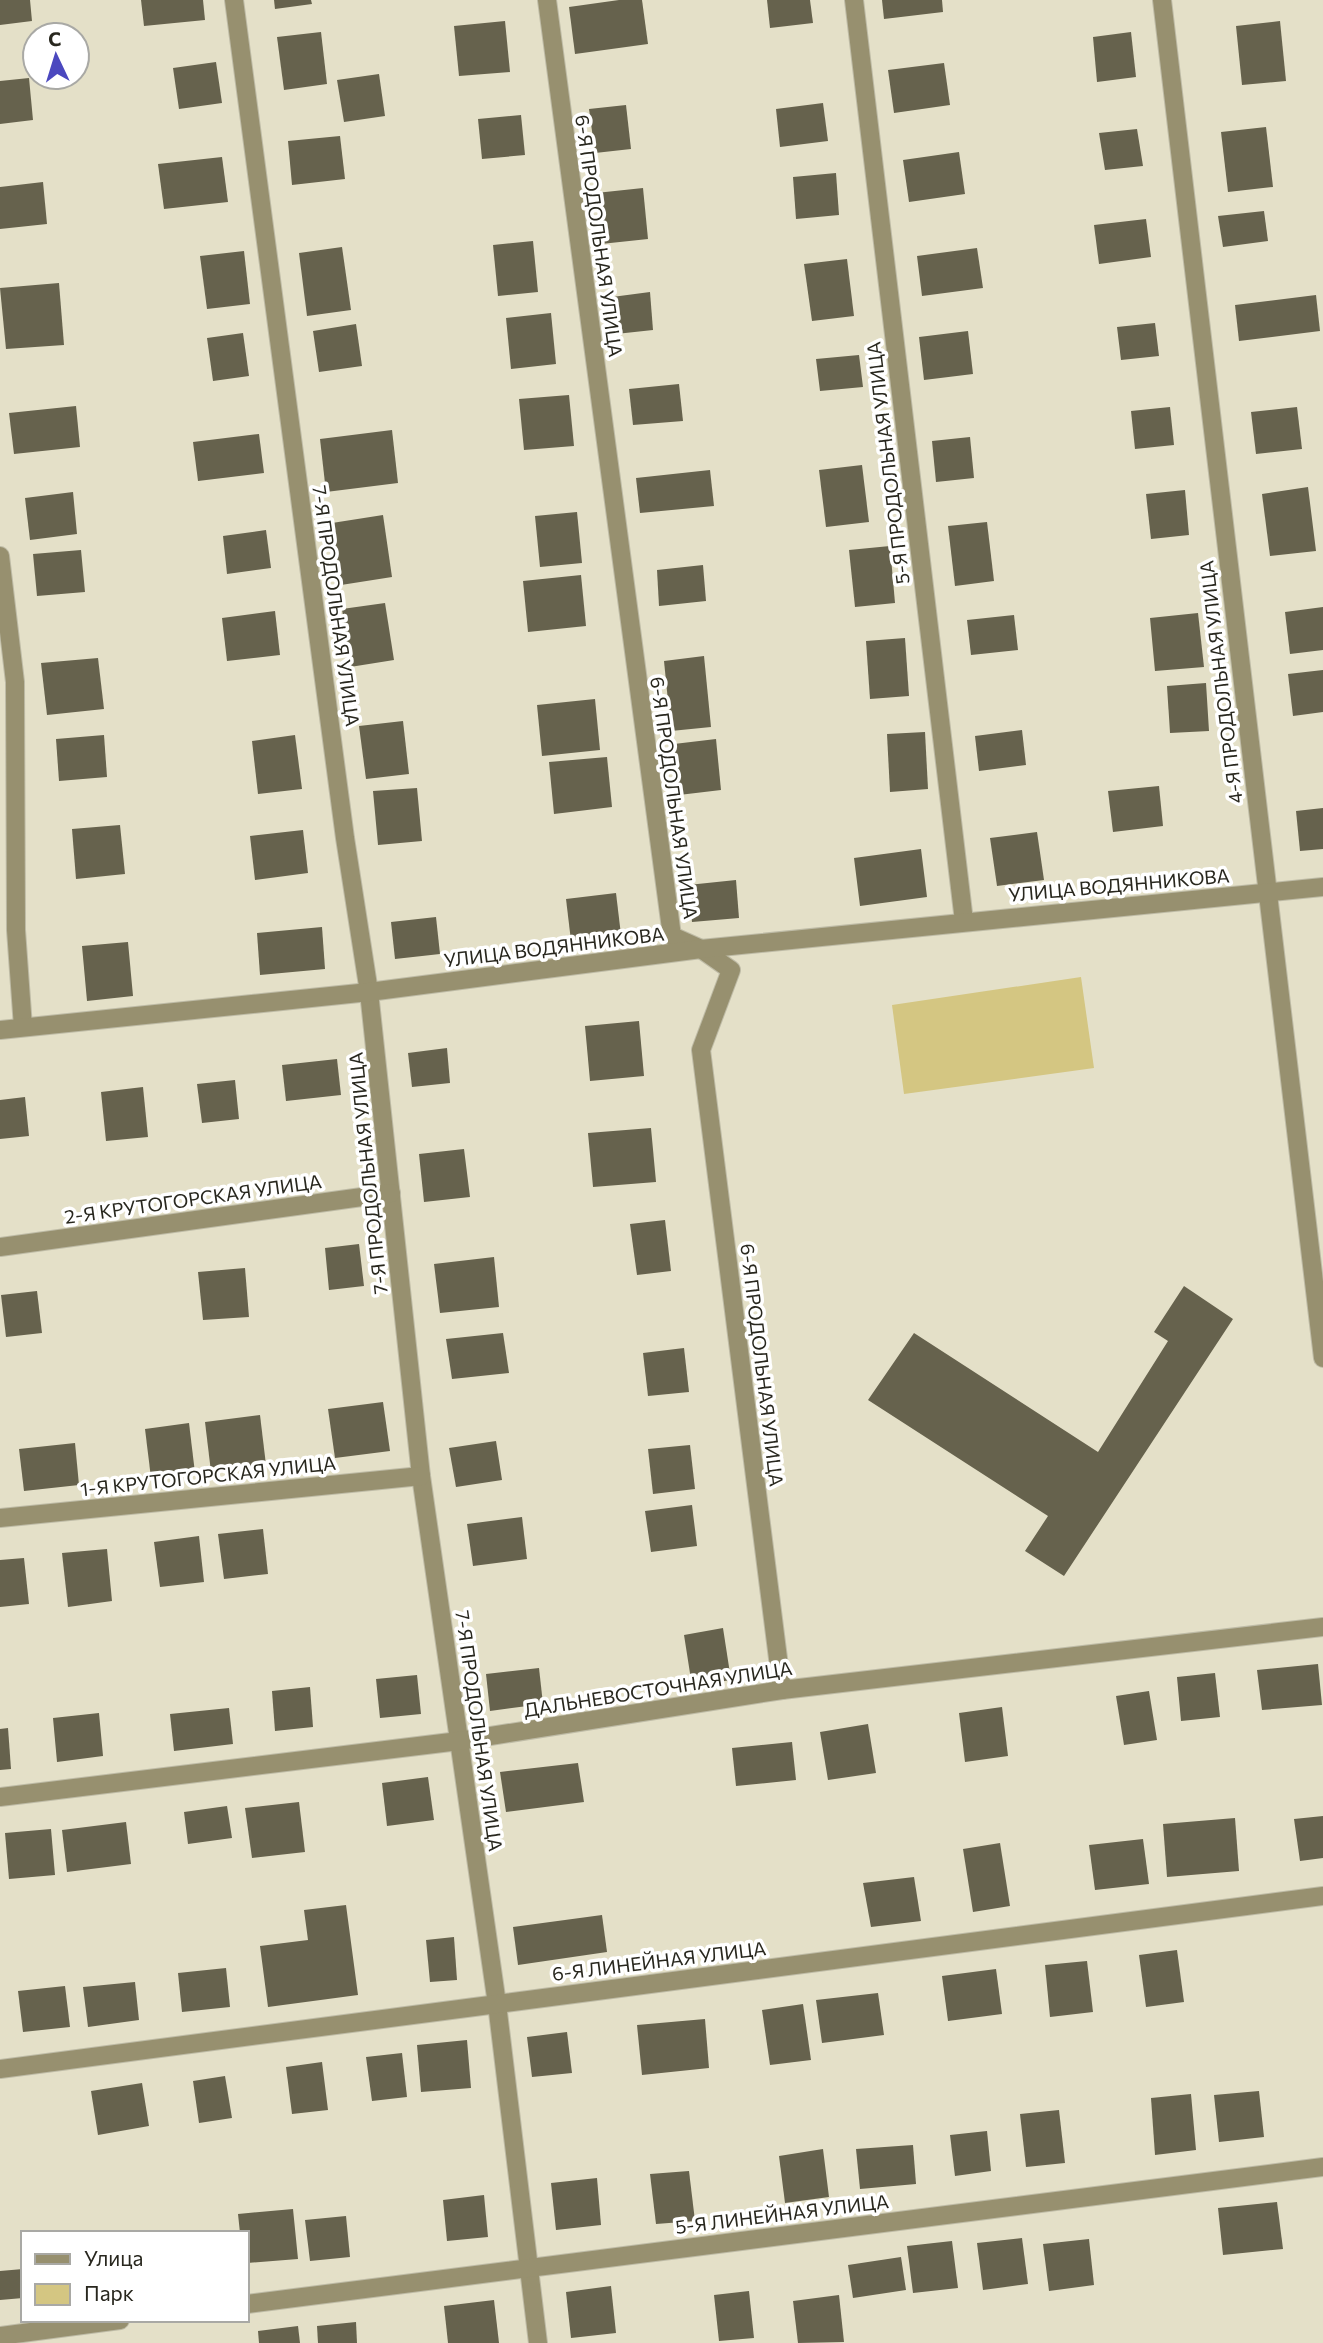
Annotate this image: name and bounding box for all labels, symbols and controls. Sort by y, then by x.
north arrow [21,21,91,91]
text: С [47,27,62,50]
street label: 6-Я ПРОДОЛЬНАЯ УЛИЦА [571,113,628,359]
street label: 5-Я ПРОДОЛЬНАЯ УЛИЦА [861,341,914,586]
street label: 7-Я ПРОДОЛЬНАЯ УЛИЦА [308,484,365,728]
street label: 4-Я ПРОДОЛЬНАЯ УЛИЦА [1194,559,1247,805]
street label: 6-Я ПРОДОЛЬНАЯ УЛИЦА [646,675,703,921]
street label: УЛИЦА ВОДЯННИКОВА [1007,863,1230,906]
street label: УЛИЦА ВОДЯННИКОВА [442,922,665,971]
street label: 7-Я ПРОДОЛЬНАЯ УЛИЦА [343,1051,392,1295]
street label: 2-Я КРУТОГОРСКАЯ УЛИЦА [63,1169,323,1228]
street label: 6-Я ПРОДОЛЬНАЯ УЛИЦА [736,1242,789,1488]
street label: 1-Я КРУТОГОРСКАЯ УЛИЦА [79,1451,337,1500]
street label: 7-Я ПРОДОЛЬНАЯ УЛИЦА [451,1609,508,1853]
street label: ДАЛЬНЕВОСТОЧНАЯ УЛИЦА [522,1656,794,1721]
street label: 6-Я ЛИНЕЙНАЯ УЛИЦА [551,1936,767,1985]
street label: 5-Я ЛИНЕЙНАЯ УЛИЦА [674,2189,890,2238]
legend [21,2231,248,2322]
text: Улица [84,2245,143,2270]
text: Парк [84,2280,134,2305]

